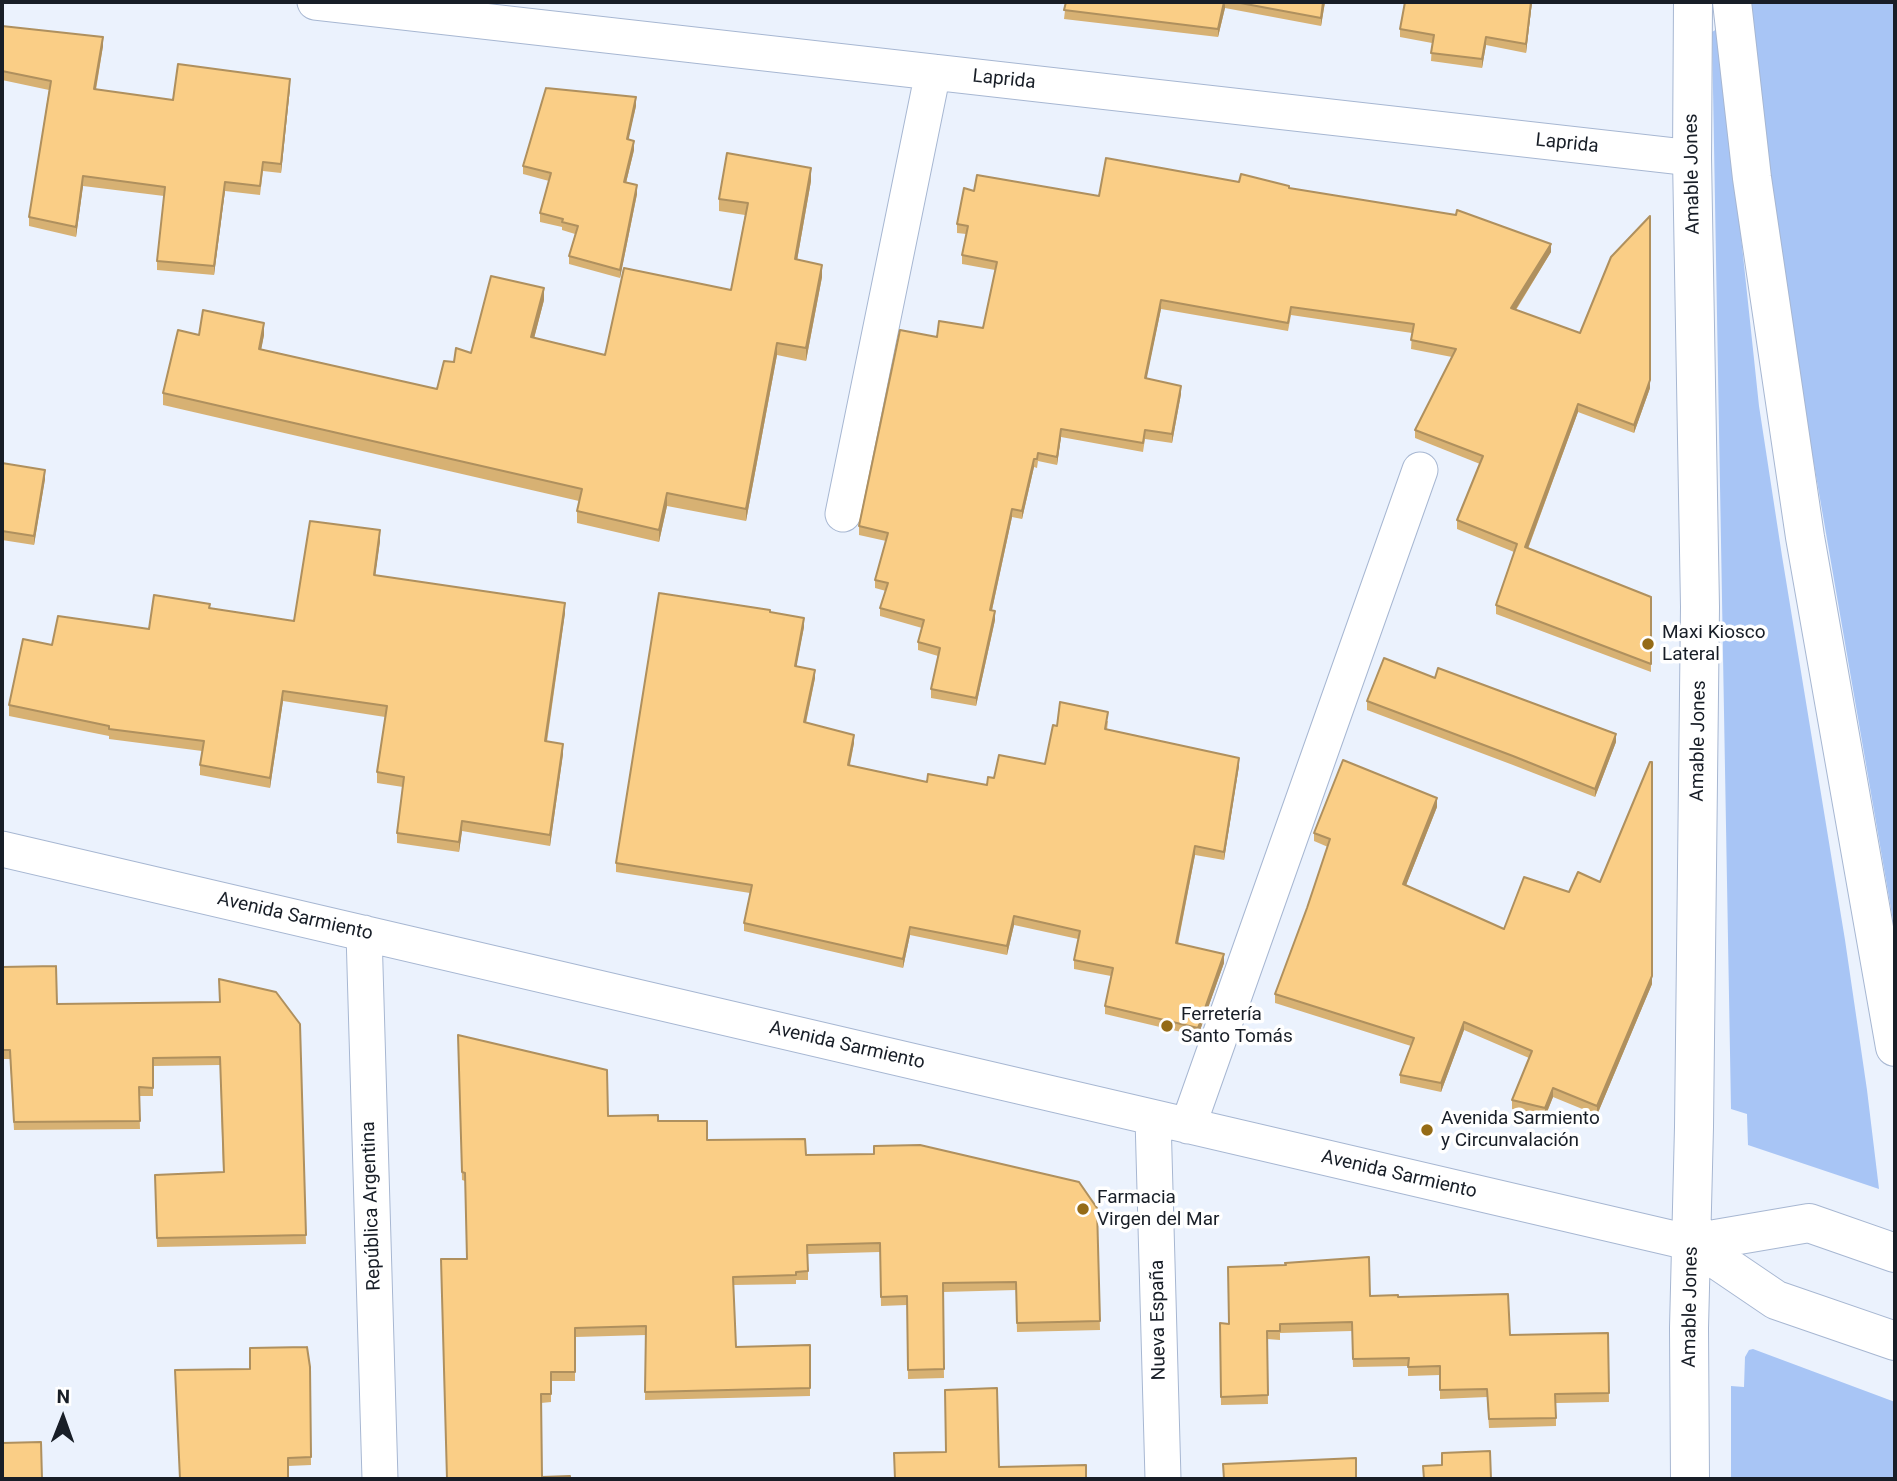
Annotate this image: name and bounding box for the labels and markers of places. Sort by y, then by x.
place label: Maxi Kiosco Lateral [1662,622,1766,666]
marker: Maxi Kiosco Lateral [1640,636,1656,652]
place label: Ferretería Santo Tomás [1181,1004,1293,1048]
marker: Ferretería Santo Tomás [1159,1018,1175,1034]
place label: Avenida Sarmiento y Circunvalación [1441,1108,1600,1152]
marker: Avenida Sarmiento y Circunvalación [1419,1122,1435,1138]
place label: Farmacia Virgen del Mar [1097,1187,1219,1231]
marker: Farmacia Virgen del Mar [1075,1201,1091,1217]

